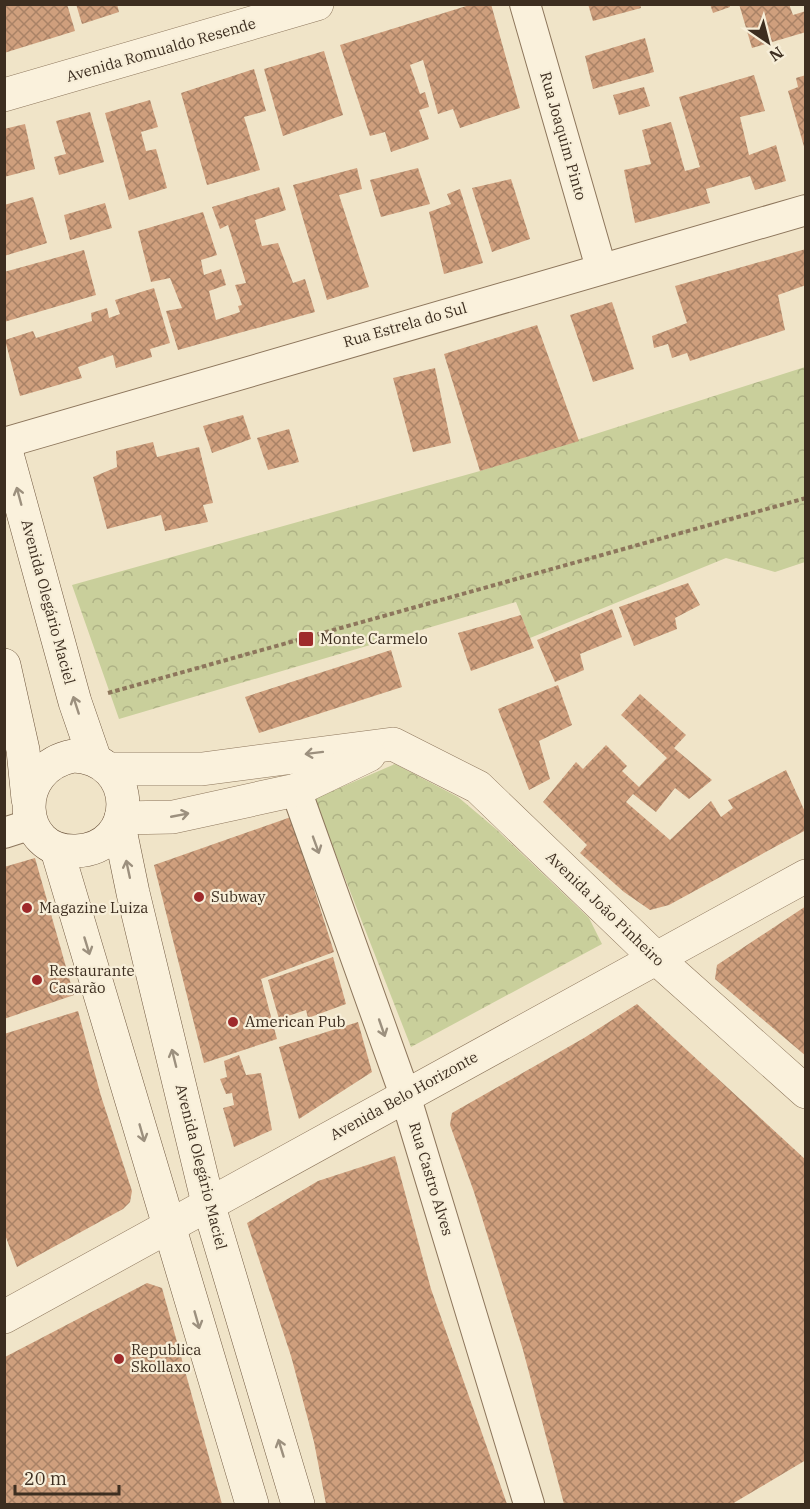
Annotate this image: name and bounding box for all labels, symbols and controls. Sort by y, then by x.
north arrow [738,12,798,72]
street label: Avenida Romualdo Resende [64,13,258,86]
text: N [766,42,788,66]
street label: Rua Joaquim Pinto [536,69,591,202]
street label: Rua Estrela do Sul [341,298,469,351]
one-way arrow [13,487,24,506]
street label: Avenida Olegário Maciel [17,517,80,686]
place label: Monte Carmelo [320,629,428,648]
marker: Monte Carmelo [297,630,315,648]
one-way arrow [70,696,81,715]
one-way arrow [304,748,324,759]
one-way arrow [169,809,189,820]
one-way arrow [311,835,322,853]
street label: Avenida João Pinheiro [542,847,669,970]
one-way arrow [122,859,133,879]
place label: Subway [211,887,266,906]
marker: Subway [192,890,206,904]
place label: Magazine Luiza [39,898,149,917]
marker: Magazine Luiza [20,901,34,915]
one-way arrow [82,936,93,955]
place label: Restaurante Casarão [49,961,135,997]
marker: Restaurante Casarão [30,973,44,987]
place label: American Pub [245,1012,346,1031]
marker: American Pub [226,1015,240,1029]
one-way arrow [378,1018,389,1037]
street label: Avenida Belo Horizonte [327,1047,481,1144]
one-way arrow [167,1049,179,1068]
street label: Avenida Olegário Maciel [172,1082,231,1252]
street label: Rua Castro Alves [405,1120,458,1238]
one-way arrow [137,1123,149,1142]
one-way arrow [192,1310,203,1329]
place label: Republica Skollaxo [131,1340,201,1376]
marker: Republica Skollaxo [112,1352,126,1366]
one-way arrow [275,1439,286,1458]
scale bar [15,1458,118,1496]
text: 20 m [24,1467,67,1490]

